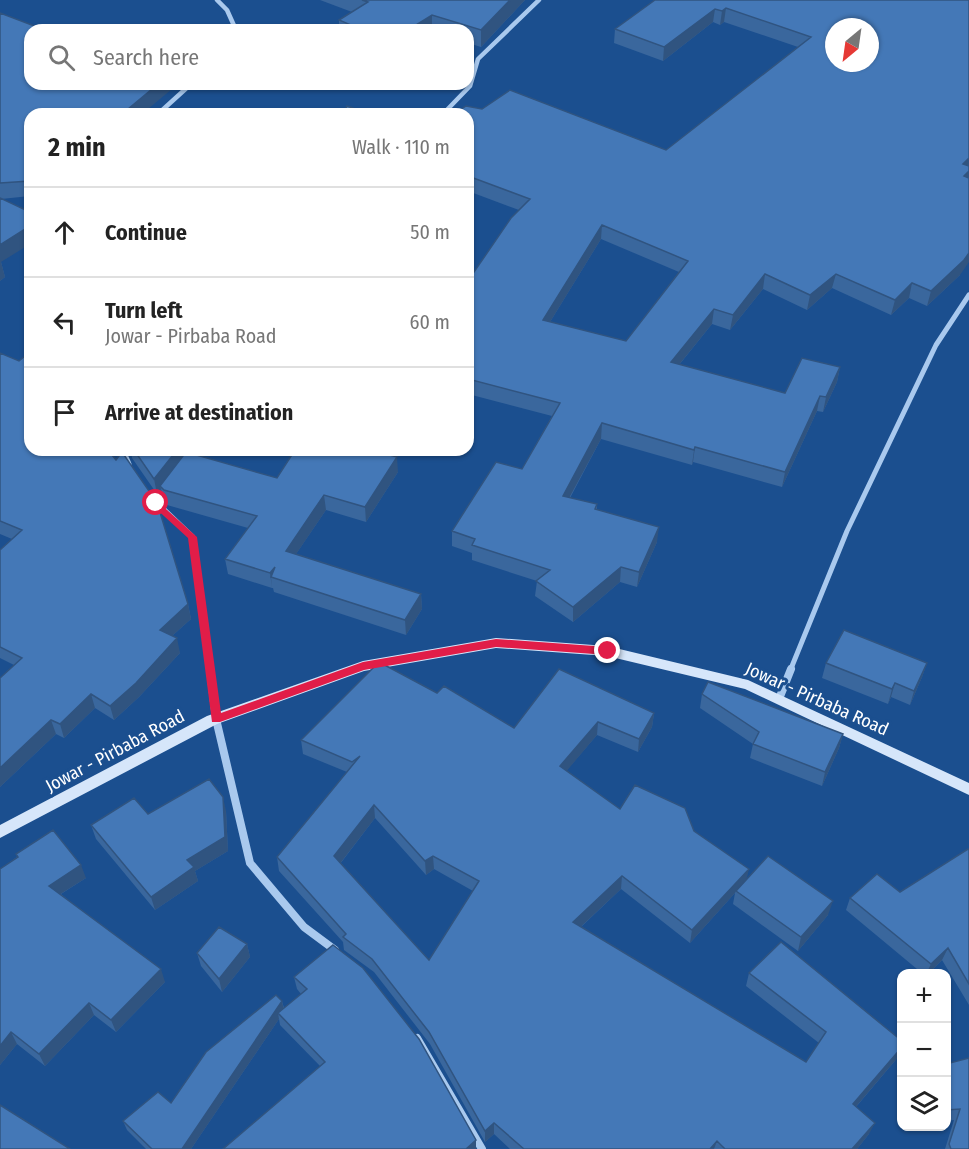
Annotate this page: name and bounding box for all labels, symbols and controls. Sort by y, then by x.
north arrow [825,18,879,72]
search box [24,24,474,90]
icon: search [45,41,78,74]
text: Search here [93,44,199,71]
text: 2 min [48,132,106,163]
text: Walk · 110 m [352,135,450,159]
icon: ahead [48,216,81,249]
text: Continue [105,219,187,246]
text: 50 m [410,220,450,244]
text: Turn left [105,297,183,324]
icon: left [48,306,81,339]
text: 60 m [410,310,450,334]
text: Jowar - Pirbaba Road [105,324,277,348]
icon: arrive [48,396,81,429]
text: Arrive at destination [105,399,293,426]
route start [142,489,168,515]
route end [594,637,620,663]
street label: Jowar - Pirbaba Road [742,658,892,740]
street label: Jowar - Pirbaba Road [42,705,188,797]
map controls [897,969,951,1131]
button: + [897,969,951,1023]
button: − [897,1023,951,1077]
button: layers [897,1077,951,1131]

